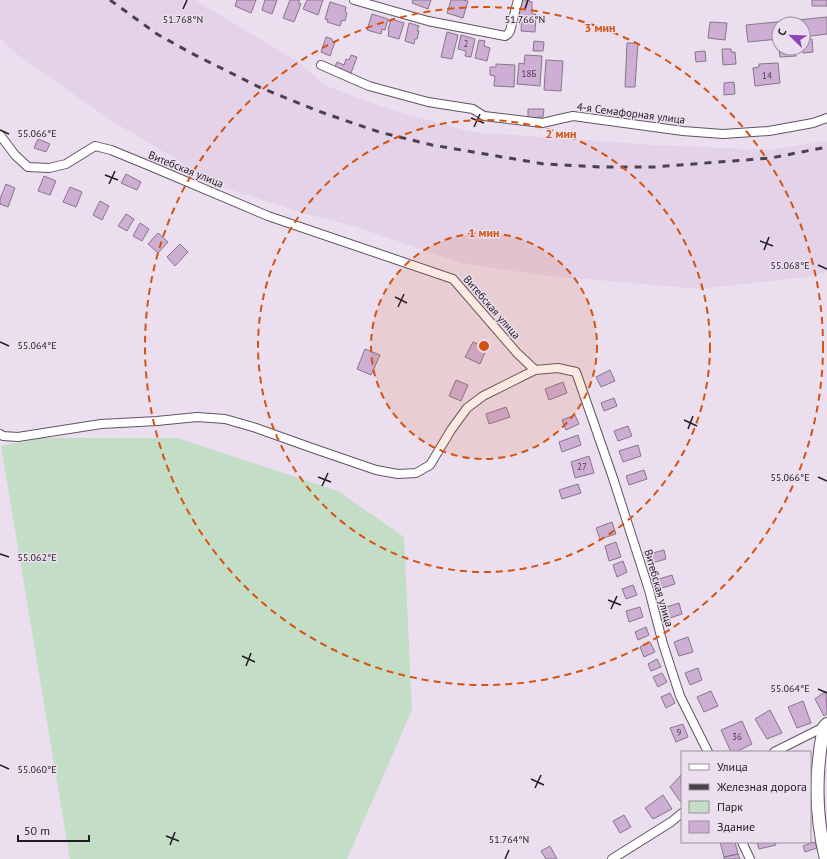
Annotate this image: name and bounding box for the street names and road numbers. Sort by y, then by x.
street label: 4-я Семафорная улица [576,99,686,127]
street label: Витебская улица [146,148,226,190]
street label: Витебская улица [460,272,524,342]
street label: Витебская улица [641,548,677,628]

